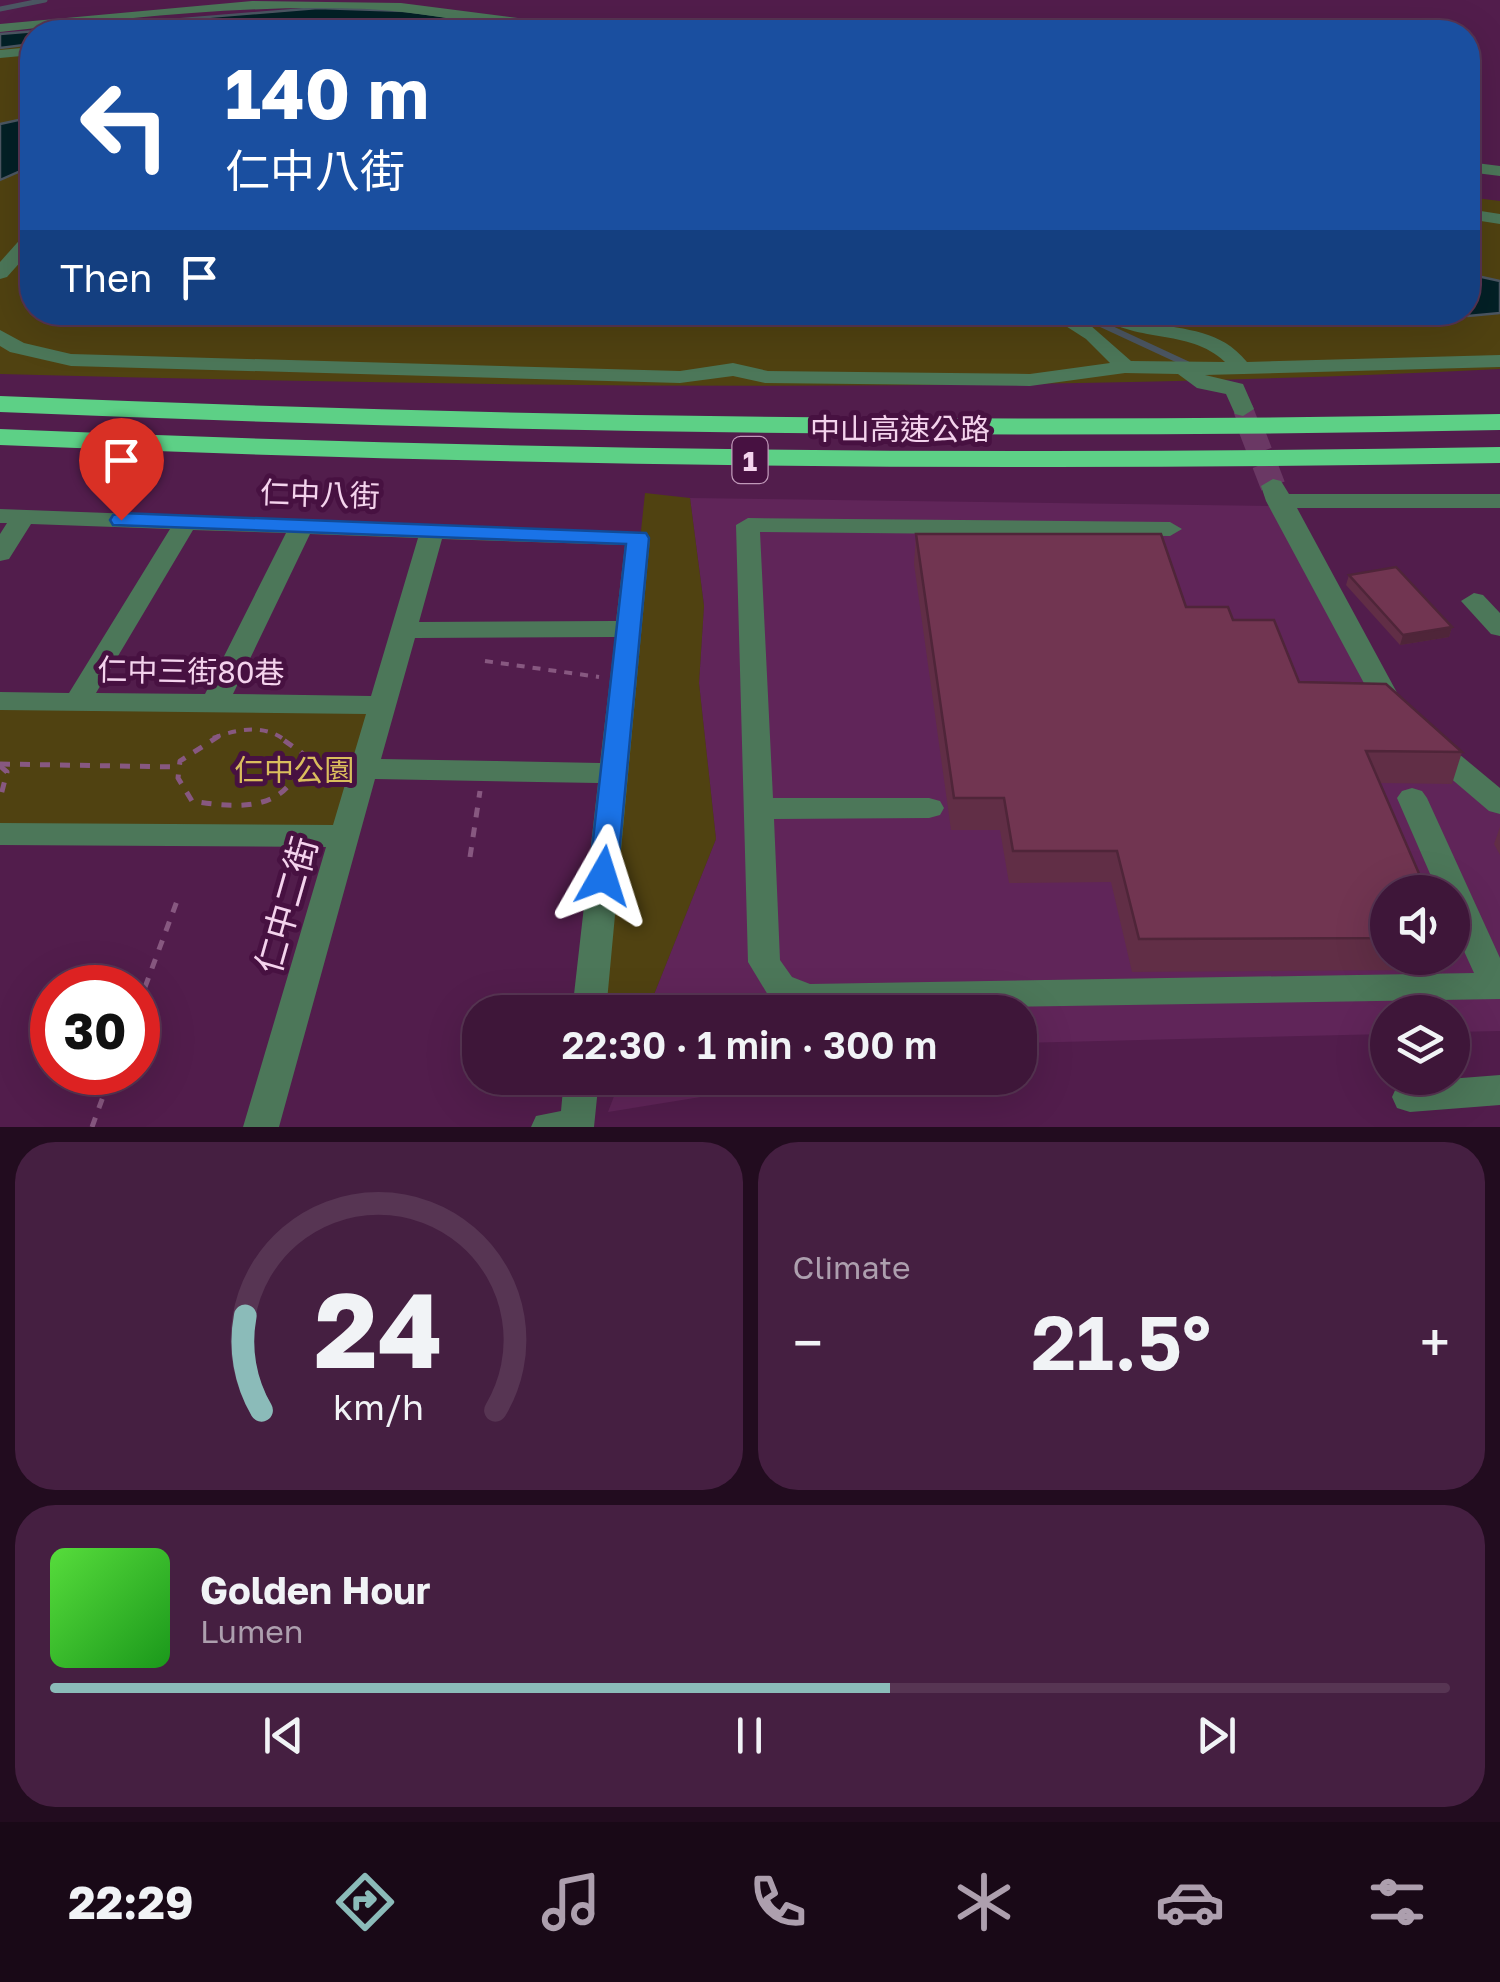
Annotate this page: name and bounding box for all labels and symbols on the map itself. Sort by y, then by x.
street label: 中山高速公路 [810,411,990,447]
pin [79,418,164,521]
road number: 1 [732,437,768,483]
street label: 仁中八街 [259,474,381,514]
street label: 仁中三街80巷 [97,651,285,691]
park label: 仁中公園 [234,752,354,788]
position arrow [551,824,655,928]
street label: 仁中二街 [247,832,325,978]
speed limit sign: 30 [30,965,160,1095]

